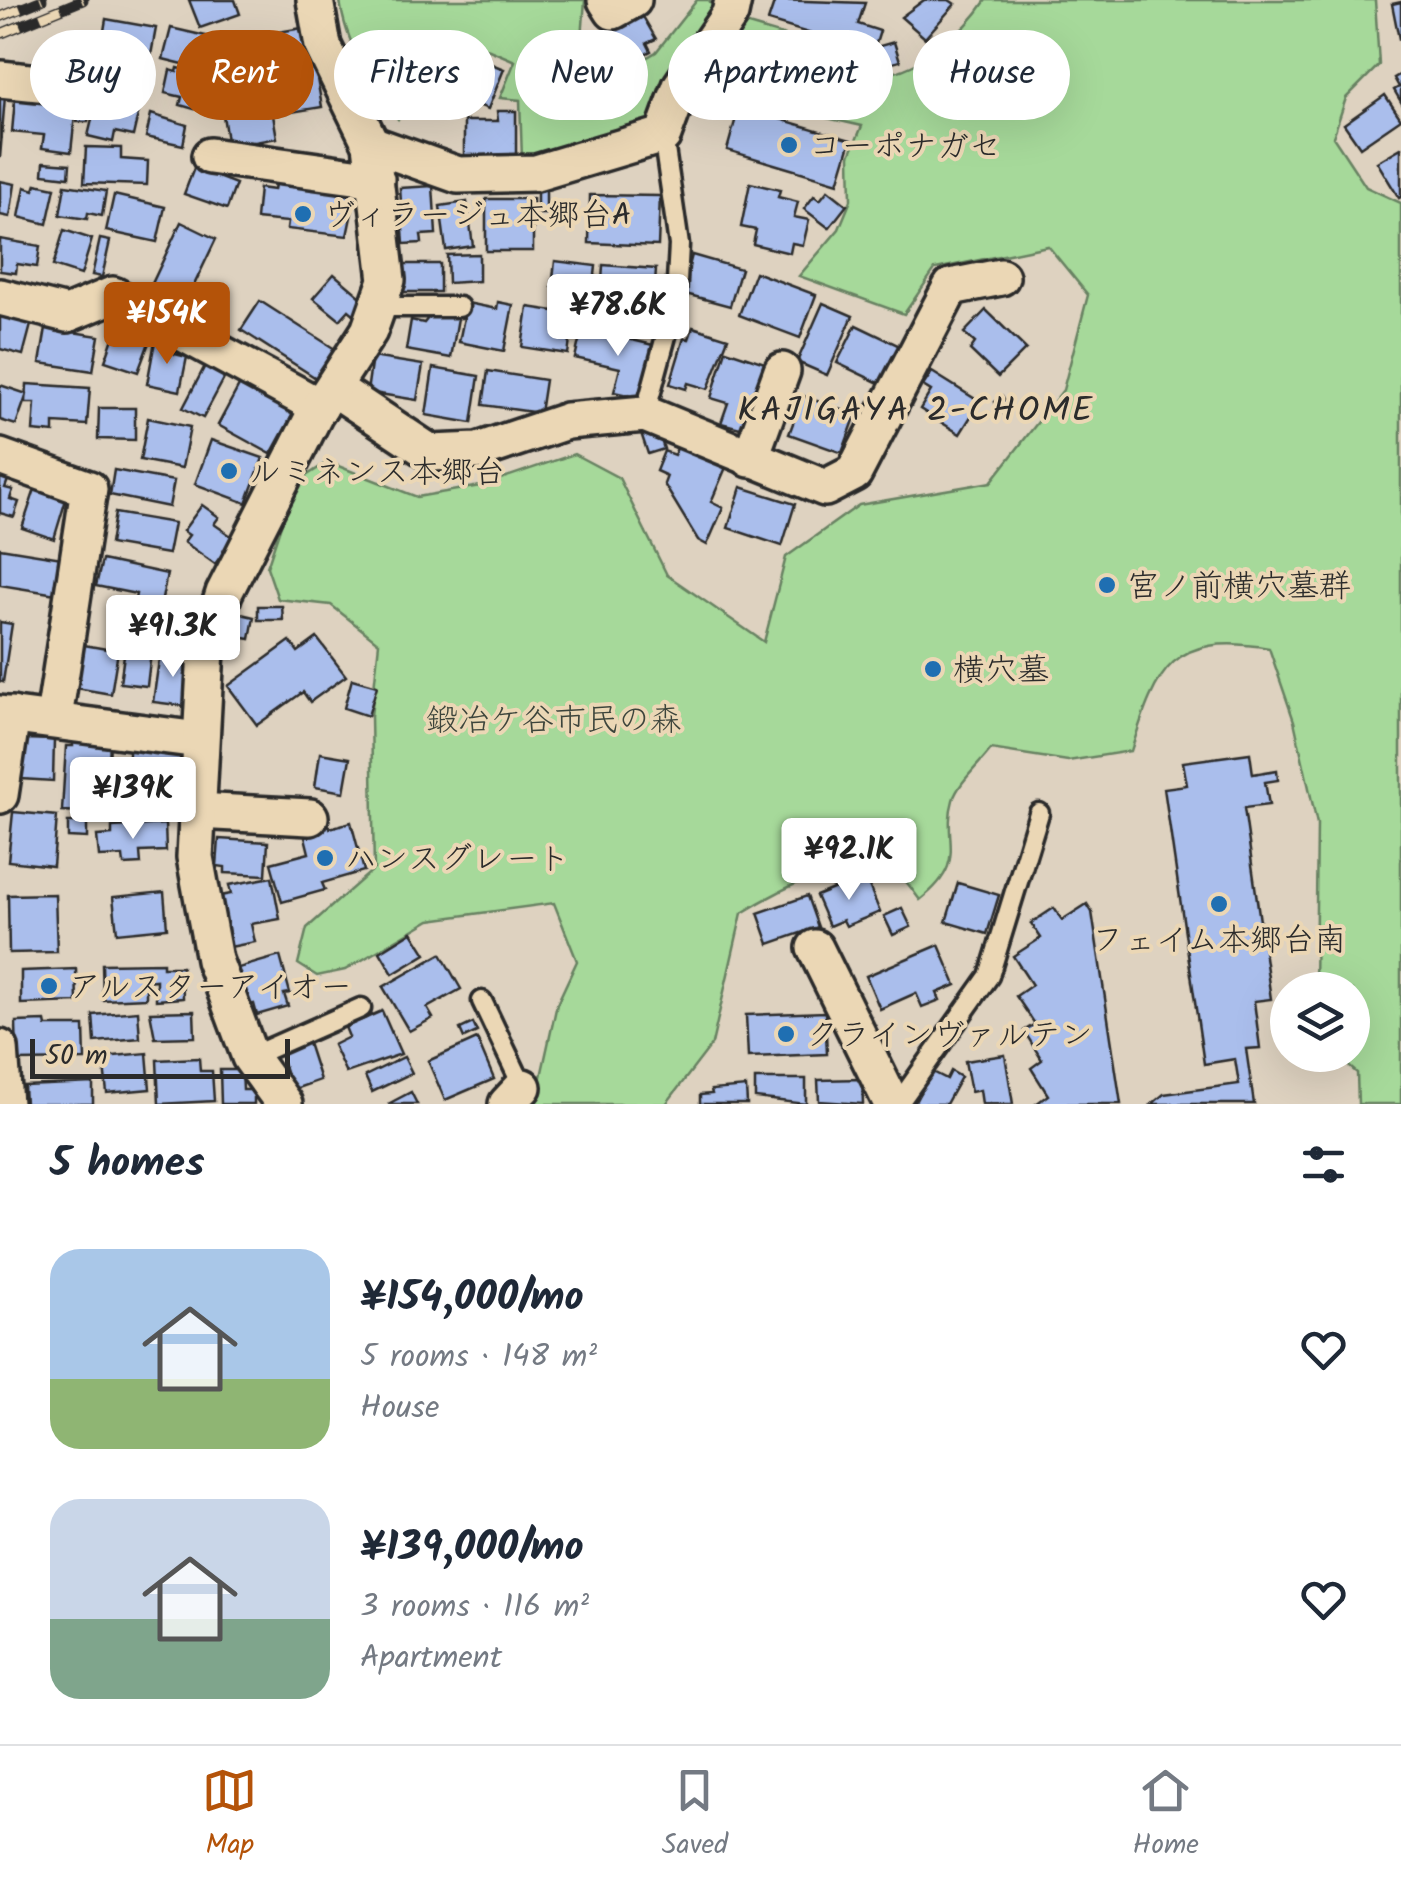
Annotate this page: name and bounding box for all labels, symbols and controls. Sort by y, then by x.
chip: Buy [30,30,156,120]
chip: Rent [176,30,314,120]
chip: Filters [334,30,495,120]
chip: New [515,30,648,120]
chip: Apartment [668,30,893,120]
chip: House [913,30,1070,120]
place label: コーポナガセ [809,122,1001,173]
marker: コーポナガセ [778,134,800,156]
place label: ヴィラージュ本郷台A [323,191,631,242]
marker: ヴィラージュ本郷台A [292,203,314,225]
pin: ¥78.6K [537,274,699,359]
text: ¥78.6K [569,281,667,332]
pin: ¥154K [97,282,237,367]
text: ¥154K [126,289,208,340]
district label: KAJIGAYA 2-CHOME [737,384,1095,440]
place label: ルミネンス本郷台 [249,448,505,499]
marker: ルミネンス本郷台 [218,460,240,482]
place label: 宮ノ前横穴墓群 [1127,562,1351,613]
marker: 宮ノ前横穴墓群 [1096,574,1118,596]
pin: ¥91.3K [92,595,254,680]
text: ¥91.3K [128,602,218,653]
place label: 横穴墓 [953,646,1049,697]
marker: 横穴墓 [922,658,944,680]
park label: 鍛冶ケ谷市民の森 [426,696,682,747]
pin: ¥139K [63,757,203,842]
text: ¥139K [92,764,174,815]
pin: ¥92.1K [768,818,930,903]
text: ¥92.1K [803,825,895,876]
place label: ハンスグレート [345,835,570,886]
marker: ハンスグレート [314,847,336,869]
marker: フェイム本郷台南 [1208,893,1230,915]
place label: フェイム本郷台南 [1092,916,1346,967]
place label: アルスターアイオー [69,963,352,1014]
map controls [1270,972,1370,1072]
button: layers [1270,972,1370,1072]
marker: アルスターアイオー [38,975,60,997]
place label: クラインヴァルテン [806,1011,1093,1062]
marker: クラインヴァルテン [775,1023,797,1045]
scale bar [30,1034,290,1078]
text: 50 m [45,1034,108,1079]
text: 5 homes [50,1131,205,1198]
icon: filters [1296,1137,1351,1192]
text: ¥154,000/mo [360,1265,584,1332]
icon: home [130,1289,250,1409]
icon: heart [1296,1322,1351,1377]
text: 5 rooms · 148 m² [360,1332,597,1383]
text: House [360,1383,439,1434]
text: ¥139,000/mo [360,1515,584,1582]
icon: home [130,1539,250,1659]
icon: heart [1296,1572,1351,1627]
text: 3 rooms · 116 m² [360,1582,589,1633]
text: Apartment [360,1633,502,1684]
tab: Map [202,1763,257,1868]
tab: Saved [662,1763,728,1868]
tab: Home [1132,1763,1199,1868]

